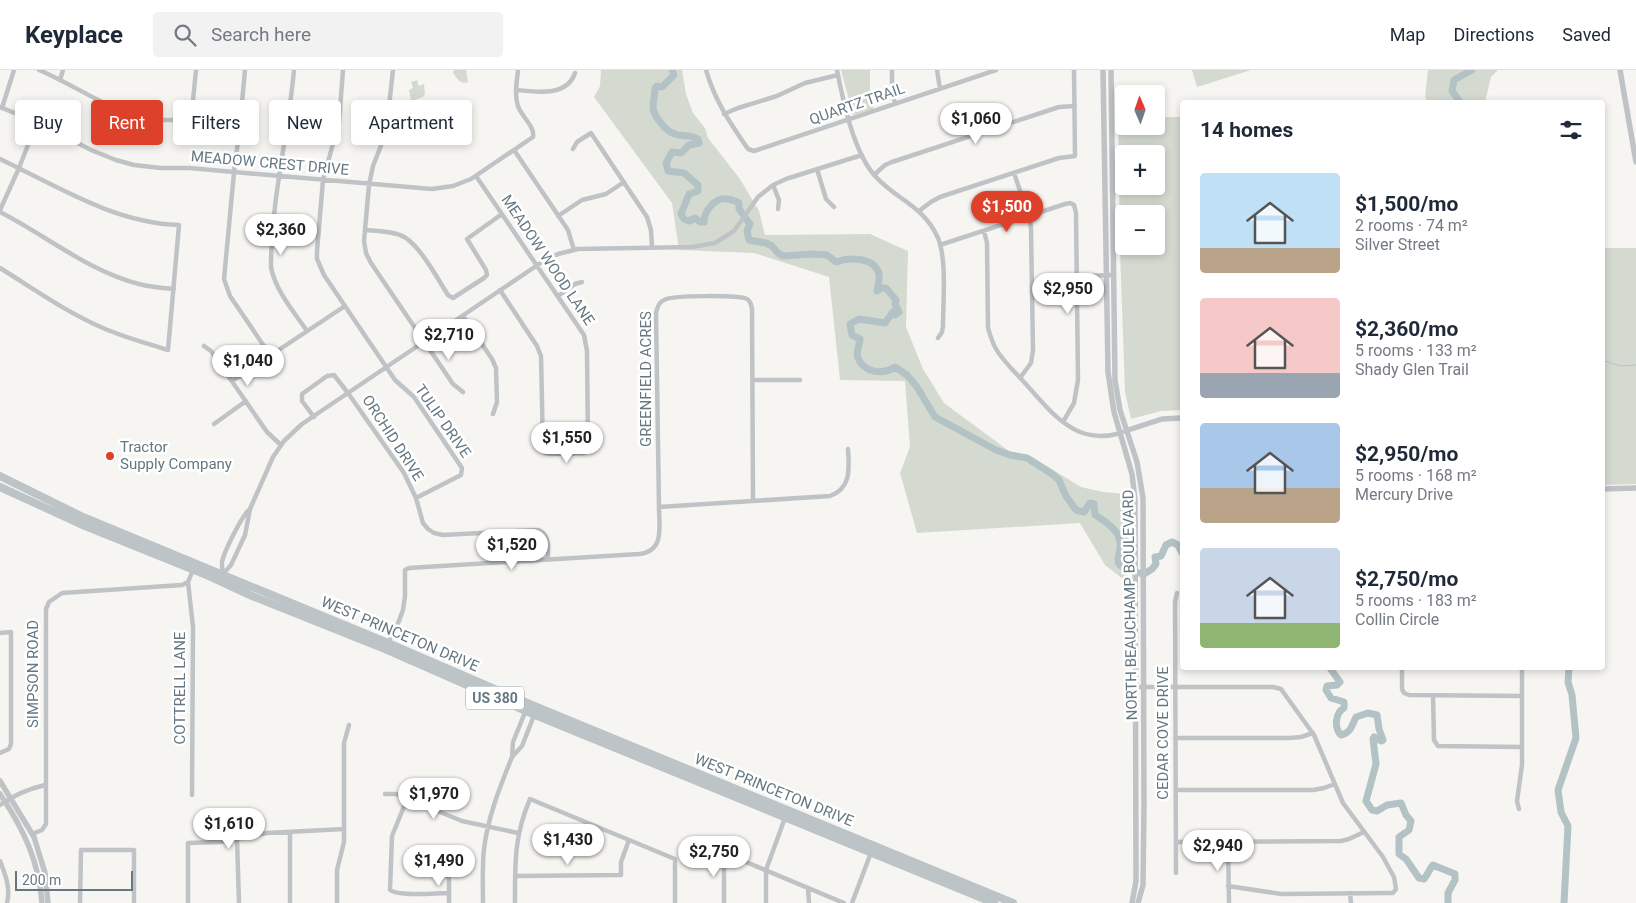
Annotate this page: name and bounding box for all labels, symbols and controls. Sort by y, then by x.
search box [153,12,503,57]
text: Keyplace [25,21,123,49]
icon: search [171,21,199,49]
text: Search here [211,23,311,46]
text: Map [1390,24,1425,45]
text: Directions [1453,24,1534,45]
text: Saved [1562,24,1611,45]
street label: QUARTZ TRAIL [807,79,907,129]
north arrow [1115,85,1165,135]
map controls [1115,85,1165,255]
chip: Buy [15,100,81,145]
chip: Rent [91,100,163,145]
chip: Filters [173,100,259,145]
chip: New [269,100,341,145]
chip: Apartment [351,100,472,145]
pin: $1,060 [935,102,1017,145]
text: $1,060 [951,109,1001,128]
icon: filters [1557,116,1585,144]
text: 14 homes [1200,118,1293,142]
button: + [1115,145,1165,195]
street label: MEADOW CREST DRIVE [190,147,350,179]
pin: $1,500 [966,190,1048,233]
street label: MEADOW WOOD LANE [498,191,599,329]
text: $1,500/mo [1355,192,1458,216]
icon: home [1240,193,1300,253]
text: $1,500 [982,197,1032,216]
button: − [1115,205,1165,255]
pin: $2,360 [240,214,322,256]
text: 2 rooms · 74 m² [1355,216,1468,235]
text: $2,360 [256,220,306,239]
text: Silver Street [1355,235,1440,254]
pin: $2,950 [1027,272,1109,315]
text: $2,950 [1043,279,1093,298]
street label: GREENFIELD ACRES [637,311,655,447]
text: $2,360/mo [1355,317,1458,341]
pin: $2,710 [408,318,490,361]
icon: home [1240,318,1300,378]
text: $2,710 [424,325,474,344]
text: 5 rooms · 133 m² [1355,341,1477,360]
pin: $1,040 [207,344,289,387]
text: $1,040 [223,351,273,370]
text: Shady Glen Trail [1355,360,1469,379]
street label: TULIP DRIVE [411,381,475,461]
street label: ORCHID DRIVE [359,392,428,485]
pin: $1,550 [526,422,608,464]
text: $1,550 [542,428,592,447]
place label: Tractor Supply Company [120,438,232,473]
text: $2,950/mo [1355,442,1458,466]
icon: home [1240,443,1300,503]
marker: Tractor Supply Company [104,450,116,462]
text: 5 rooms · 168 m² [1355,466,1477,485]
text: Mercury Drive [1355,485,1453,504]
street label: NORTH BEAUCHAMP BOULEVARD [1119,489,1141,721]
pin: $1,520 [471,528,553,571]
text: $1,520 [487,535,537,554]
text: $2,750/mo [1355,567,1458,591]
icon: home [1240,568,1300,628]
text: 5 rooms · 183 m² [1355,591,1477,610]
street label: WEST PRINCETON DRIVE [318,593,482,676]
text: Collin Circle [1355,610,1439,629]
street label: SIMPSON ROAD [24,620,42,728]
street label: COTTRELL LANE [171,631,189,744]
street label: CEDAR COVE DRIVE [1154,666,1172,800]
road number: US 380 [466,686,524,710]
street label: WEST PRINCETON DRIVE [692,750,857,830]
pin: $1,970 [393,778,475,820]
text: $1,970 [409,784,459,803]
pin: $1,610 [188,808,270,850]
text: $1,610 [204,814,254,833]
pin: $1,430 [527,824,609,866]
text: $1,430 [543,830,593,849]
pin: $2,940 [1177,830,1259,872]
pin: $2,750 [673,836,755,878]
text: $2,940 [1193,836,1243,855]
text: $2,750 [689,842,739,861]
pin: $1,490 [398,844,480,887]
text: $1,490 [414,851,464,870]
scale bar [15,868,132,891]
text: 200 m [22,872,61,888]

